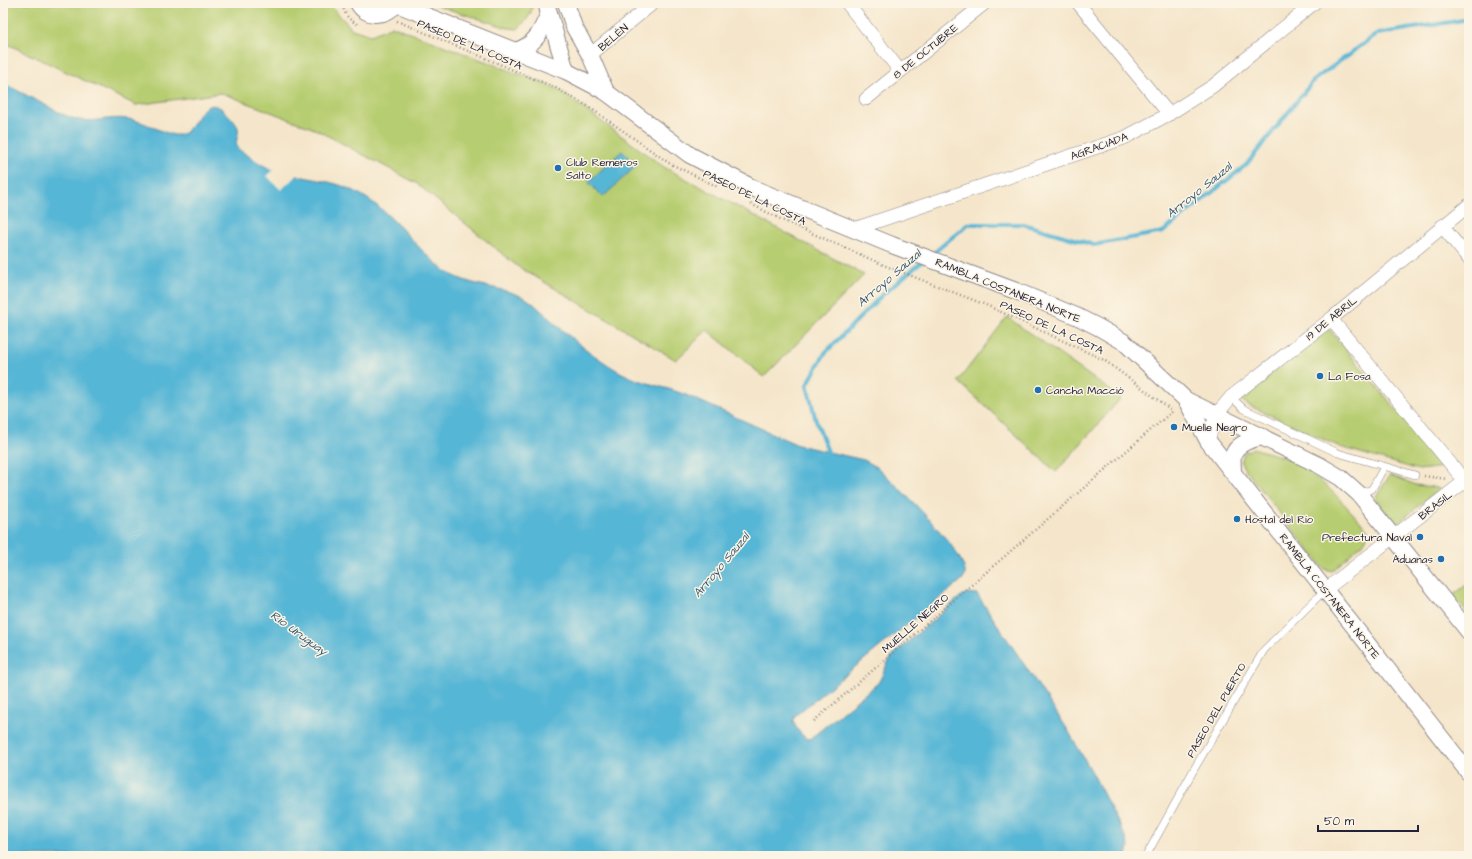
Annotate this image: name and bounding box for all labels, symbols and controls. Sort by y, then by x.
street label: PASEO DE LA COSTA [415,16,525,73]
street label: BELÉN [595,20,632,54]
street label: 8 DE OCTUBRE [890,20,961,82]
street label: AGRACIADA [1068,129,1130,164]
place label: Club Remeros Salto [566,155,638,183]
water label: Arroyo Sauzal [1163,157,1237,222]
marker: Club Remeros Salto [553,163,563,173]
street label: PASEO DE LA COSTA [701,166,809,229]
water label: Arroyo Sauzal [854,244,927,311]
street label: RAMBLA COSTANERA NORTE [933,254,1083,327]
street label: 19 DE ABRIL [1302,293,1360,344]
street label: PASEO DE LA COSTA [998,297,1106,358]
place label: La Fosa [1328,369,1371,384]
marker: La Fosa [1315,371,1325,381]
place label: Cancha Macció [1046,383,1125,398]
marker: Cancha Macció [1033,385,1043,395]
place label: Muelle Negro [1182,420,1248,436]
marker: Muelle Negro [1169,422,1179,432]
street label: BRASIL [1415,487,1456,523]
place label: Hostal del Río [1245,512,1314,527]
marker: Hostal del Río [1232,514,1242,524]
water label: Arroyo Sauzal [689,528,755,601]
place label: Prefectura Naval [1322,530,1412,545]
street label: RAMBLA COSTANERA NORTE [1276,531,1384,662]
marker: Prefectura Naval [1415,532,1425,542]
place label: Aduanas [1393,552,1433,567]
marker: Aduanas [1436,554,1446,564]
street label: MUELLE NEGRO [879,590,952,657]
water label: Río Uruguay [266,607,332,661]
street label: PASEO DEL PUERTO [1183,660,1250,760]
scale bar [1318,807,1418,833]
text: 50 m [1324,813,1355,830]

